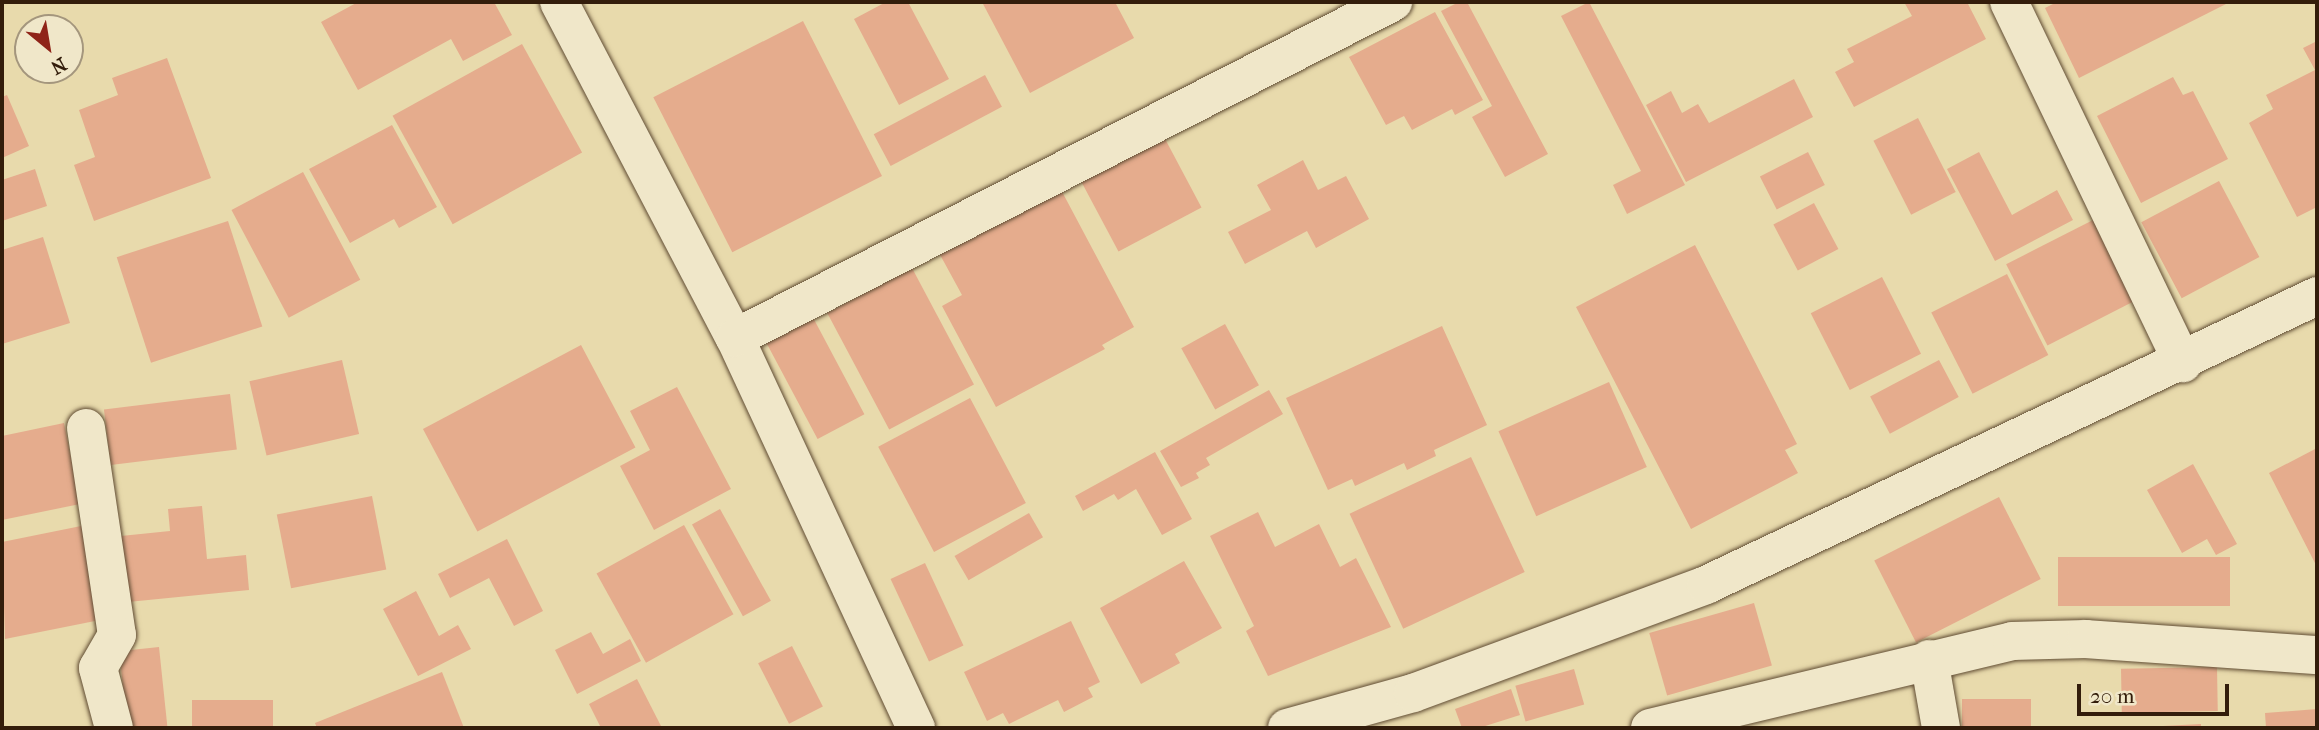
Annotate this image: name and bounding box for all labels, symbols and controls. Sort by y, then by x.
north arrow [14,14,84,84]
text: N [47,52,70,79]
scale bar [2081,670,2233,714]
text: 20 m [2090,684,2134,708]

